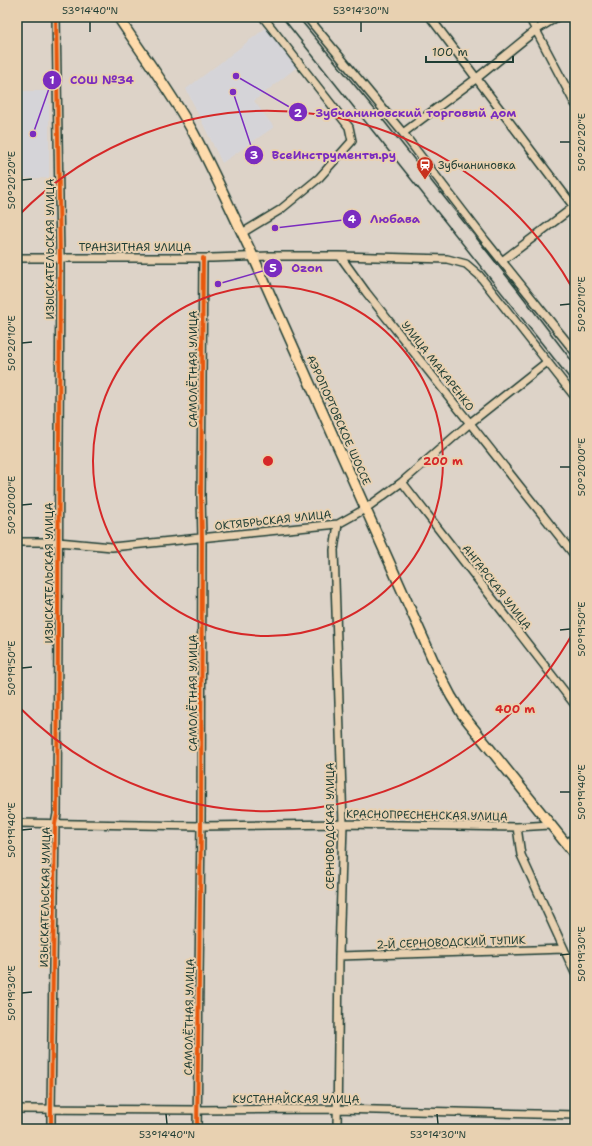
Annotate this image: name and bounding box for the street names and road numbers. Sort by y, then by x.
street label: ИЗЫСКАТЕЛЬСКАЯ УЛИЦА [43,179,58,319]
street label: ТРАНЗИТНАЯ УЛИЦА [79,240,191,255]
street label: САМОЛЁТНАЯ УЛИЦА [186,310,201,428]
street label: УЛИЦА МАКАРЕНКО [398,318,477,414]
street label: АЭРОПОРТОВСКОЕ ШОССЕ [303,353,374,488]
street label: ИЗЫСКАТЕЛЬСКАЯ УЛИЦА [42,503,57,643]
street label: ОКТЯБРЬСКАЯ УЛИЦА [214,507,332,534]
street label: АНГАРСКАЯ УЛИЦА [459,542,535,633]
street label: САМОЛЁТНАЯ УЛИЦА [186,634,201,752]
street label: СЕРНОВОДСКАЯ УЛИЦА [323,762,338,890]
street label: КРАСНОПРЕСНЕНСКАЯ УЛИЦА [346,807,508,824]
street label: ИЗЫСКАТЕЛЬСКАЯ УЛИЦА [37,826,54,968]
street label: 2-Й СЕРНОВОДСКИЙ ТУПИК [376,931,526,953]
street label: САМОЛЁТНАЯ УЛИЦА [181,958,198,1076]
street label: КУСТАНАЙСКАЯ УЛИЦА [233,1091,359,1107]

